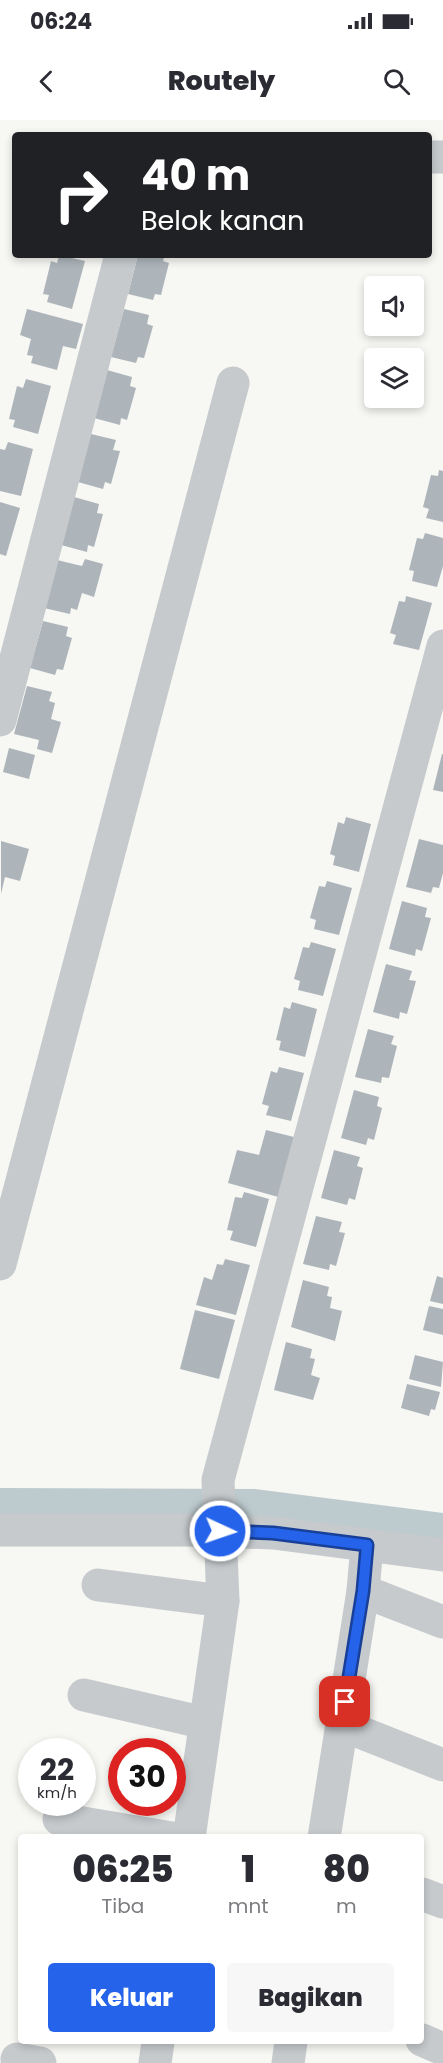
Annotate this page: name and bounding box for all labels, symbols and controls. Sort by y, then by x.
text: 06:24 [30,6,92,37]
text: Routely [168,62,275,99]
icon: back [30,65,63,98]
icon: search [380,65,413,98]
text: 40 m [141,146,250,205]
icon: right [42,156,120,234]
text: Belok kanan [141,202,304,239]
map controls [364,276,424,408]
button: sound [364,276,424,336]
button: layers [364,348,424,408]
position arrow [188,1499,252,1563]
pin [319,1676,370,1727]
icon: arrive [328,1685,361,1718]
speed limit sign: 30 [108,1738,186,1816]
text: 22 [40,1748,74,1791]
text: km/h [37,1782,77,1803]
text: 06:25 [72,1844,174,1895]
text: 1 [241,1844,255,1895]
text: 80 [323,1844,370,1895]
text: Tiba [102,1892,144,1920]
text: mnt [228,1892,268,1920]
text: m [336,1892,357,1920]
button: Keluar [48,1963,215,2032]
button: Bagikan [227,1963,394,2032]

